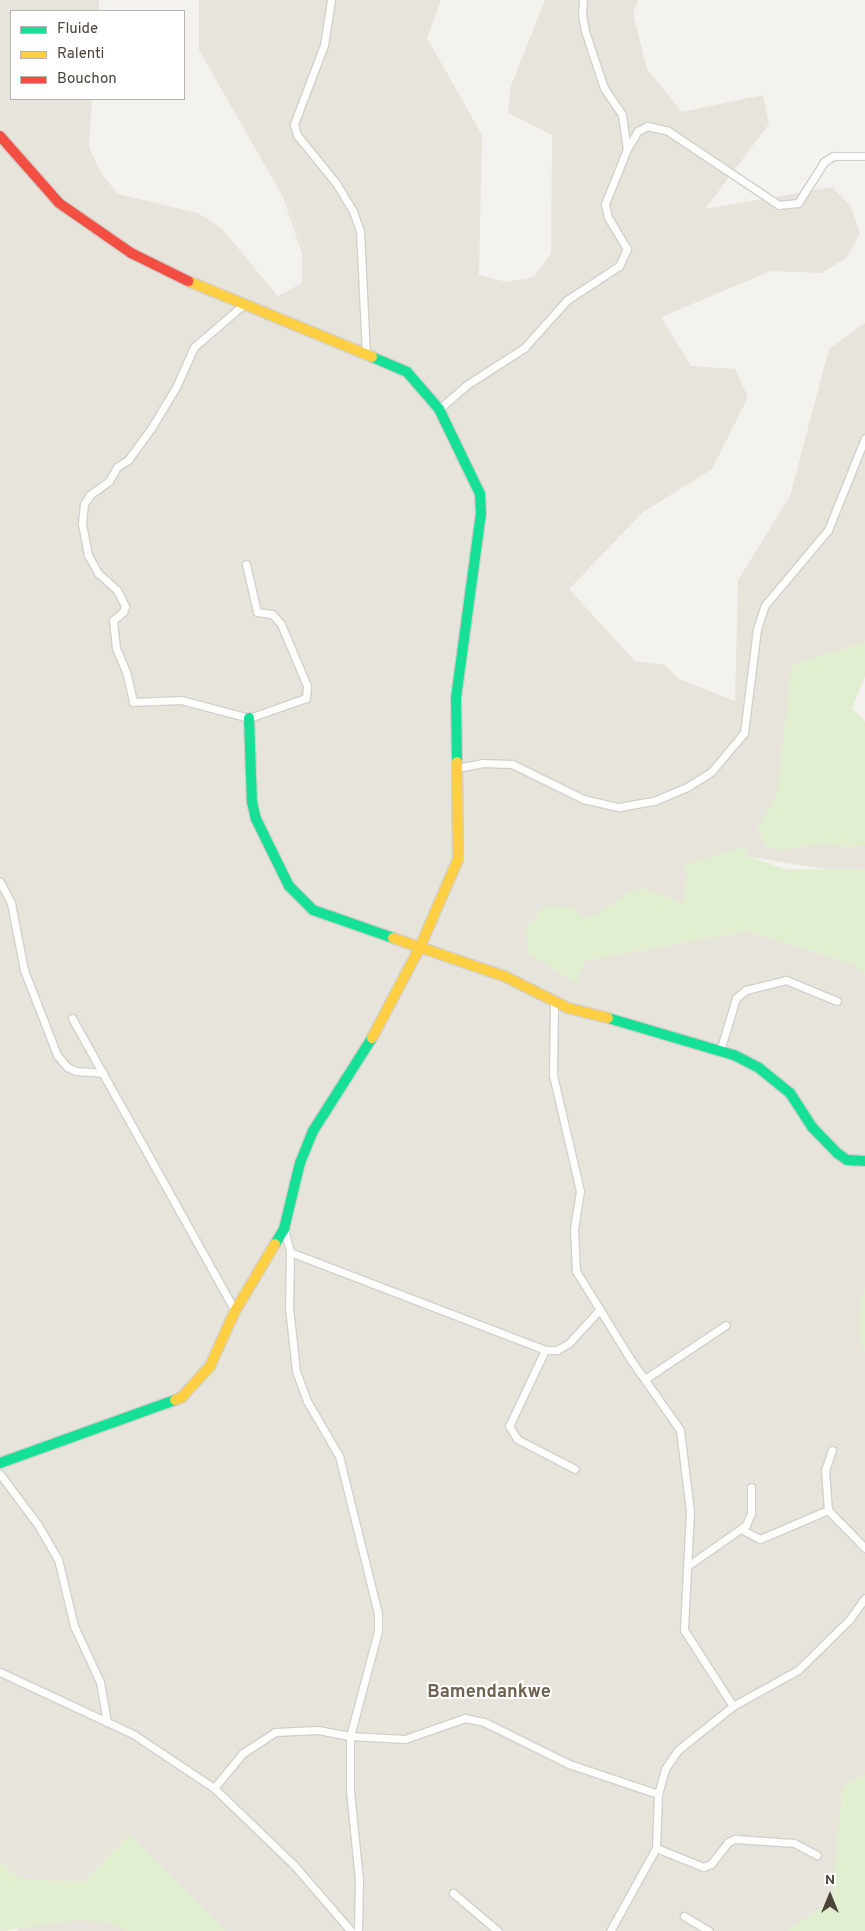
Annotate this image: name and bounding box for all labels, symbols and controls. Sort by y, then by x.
legend [10,10,185,100]
text: Fluide [57,20,98,39]
text: Ralenti [57,45,104,64]
text: Bouchon [57,70,117,89]
district label: Bamendankwe [427,1682,551,1704]
north arrow [805,1871,855,1921]
text: N [825,1872,835,1889]

